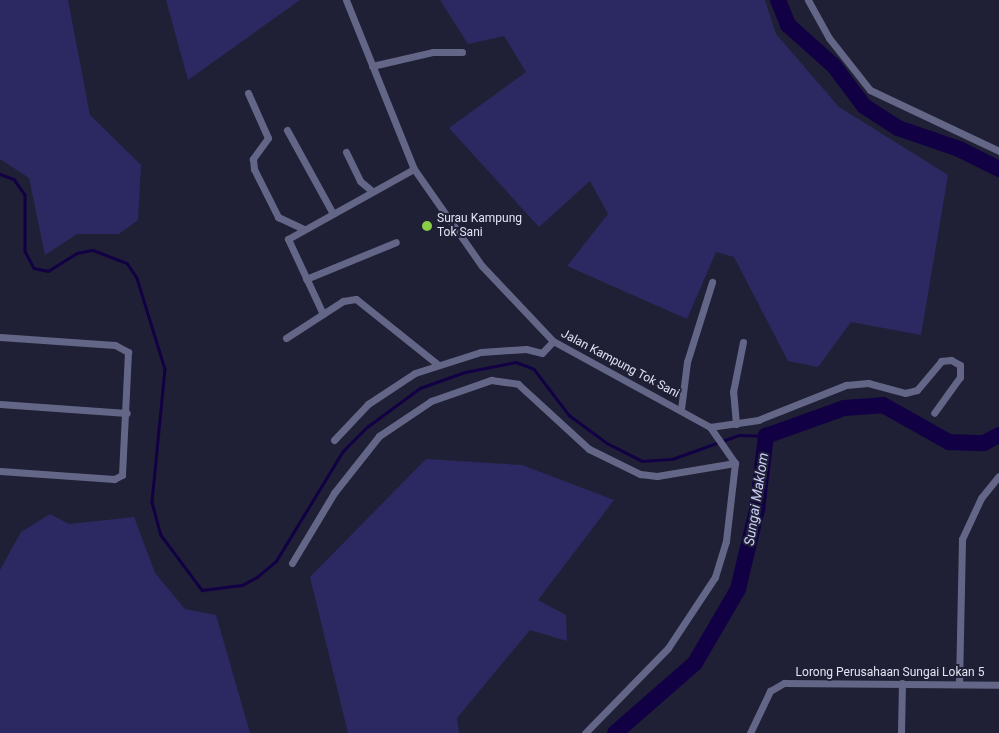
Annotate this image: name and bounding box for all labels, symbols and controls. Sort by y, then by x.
place label: Surau Kampung Tok Sani [437,212,522,240]
marker: Surau Kampung Tok Sani [421,220,433,232]
street label: Jalan Kampung Tok Sani [558,327,682,401]
water label: Sungai Maklom [740,451,772,547]
street label: Lorong Perusahaan Sungai Lokan 5 [796,666,984,680]

